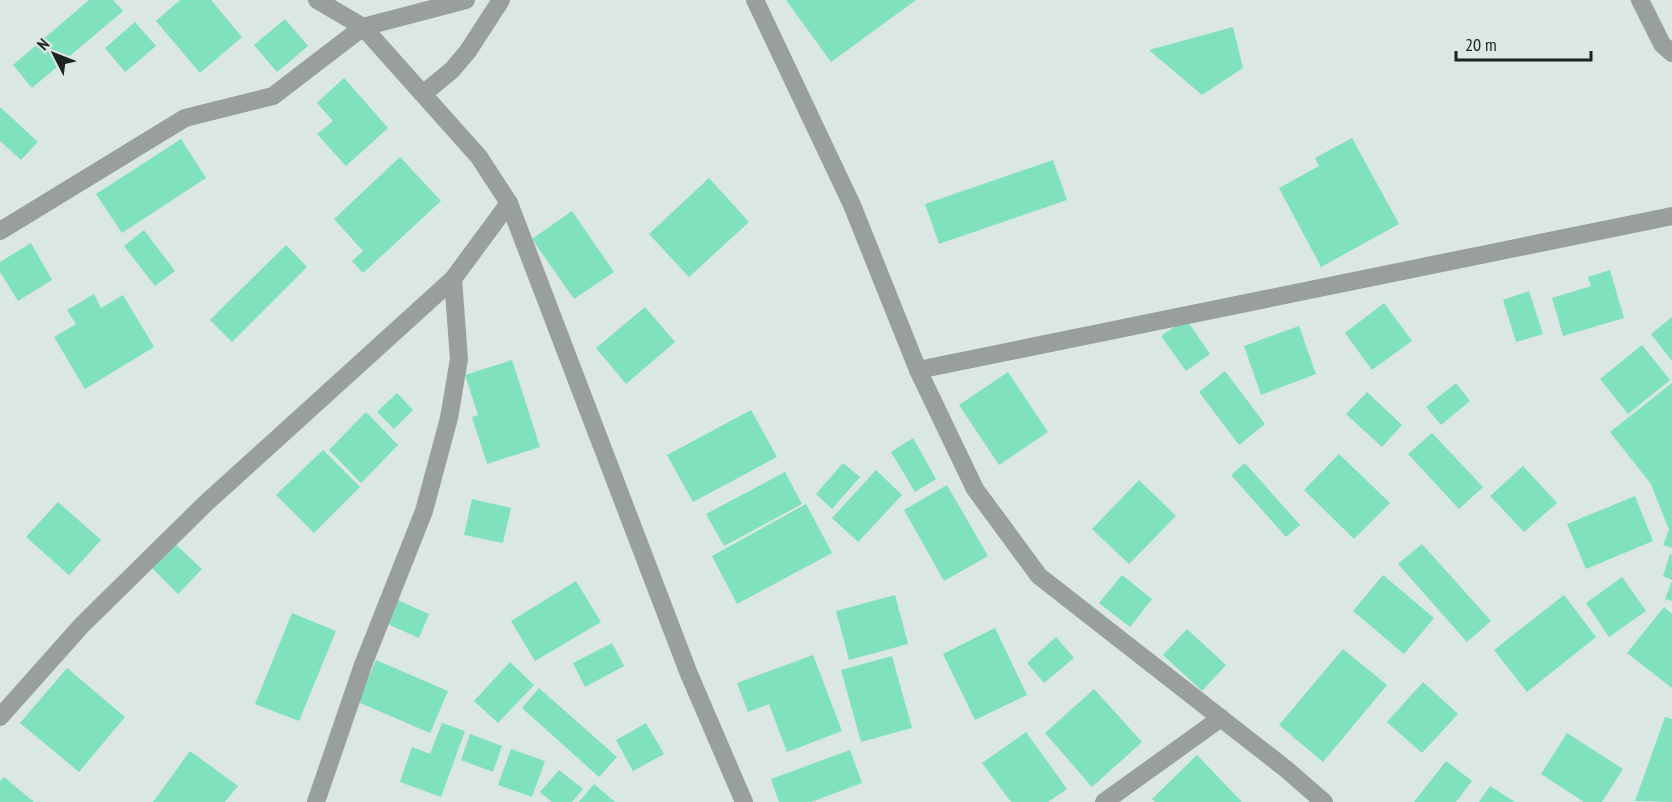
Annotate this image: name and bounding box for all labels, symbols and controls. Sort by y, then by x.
north arrow [24,24,84,84]
scale bar [1456,24,1591,62]
text: 20 m [1465,33,1497,56]
text: N [33,34,53,54]

